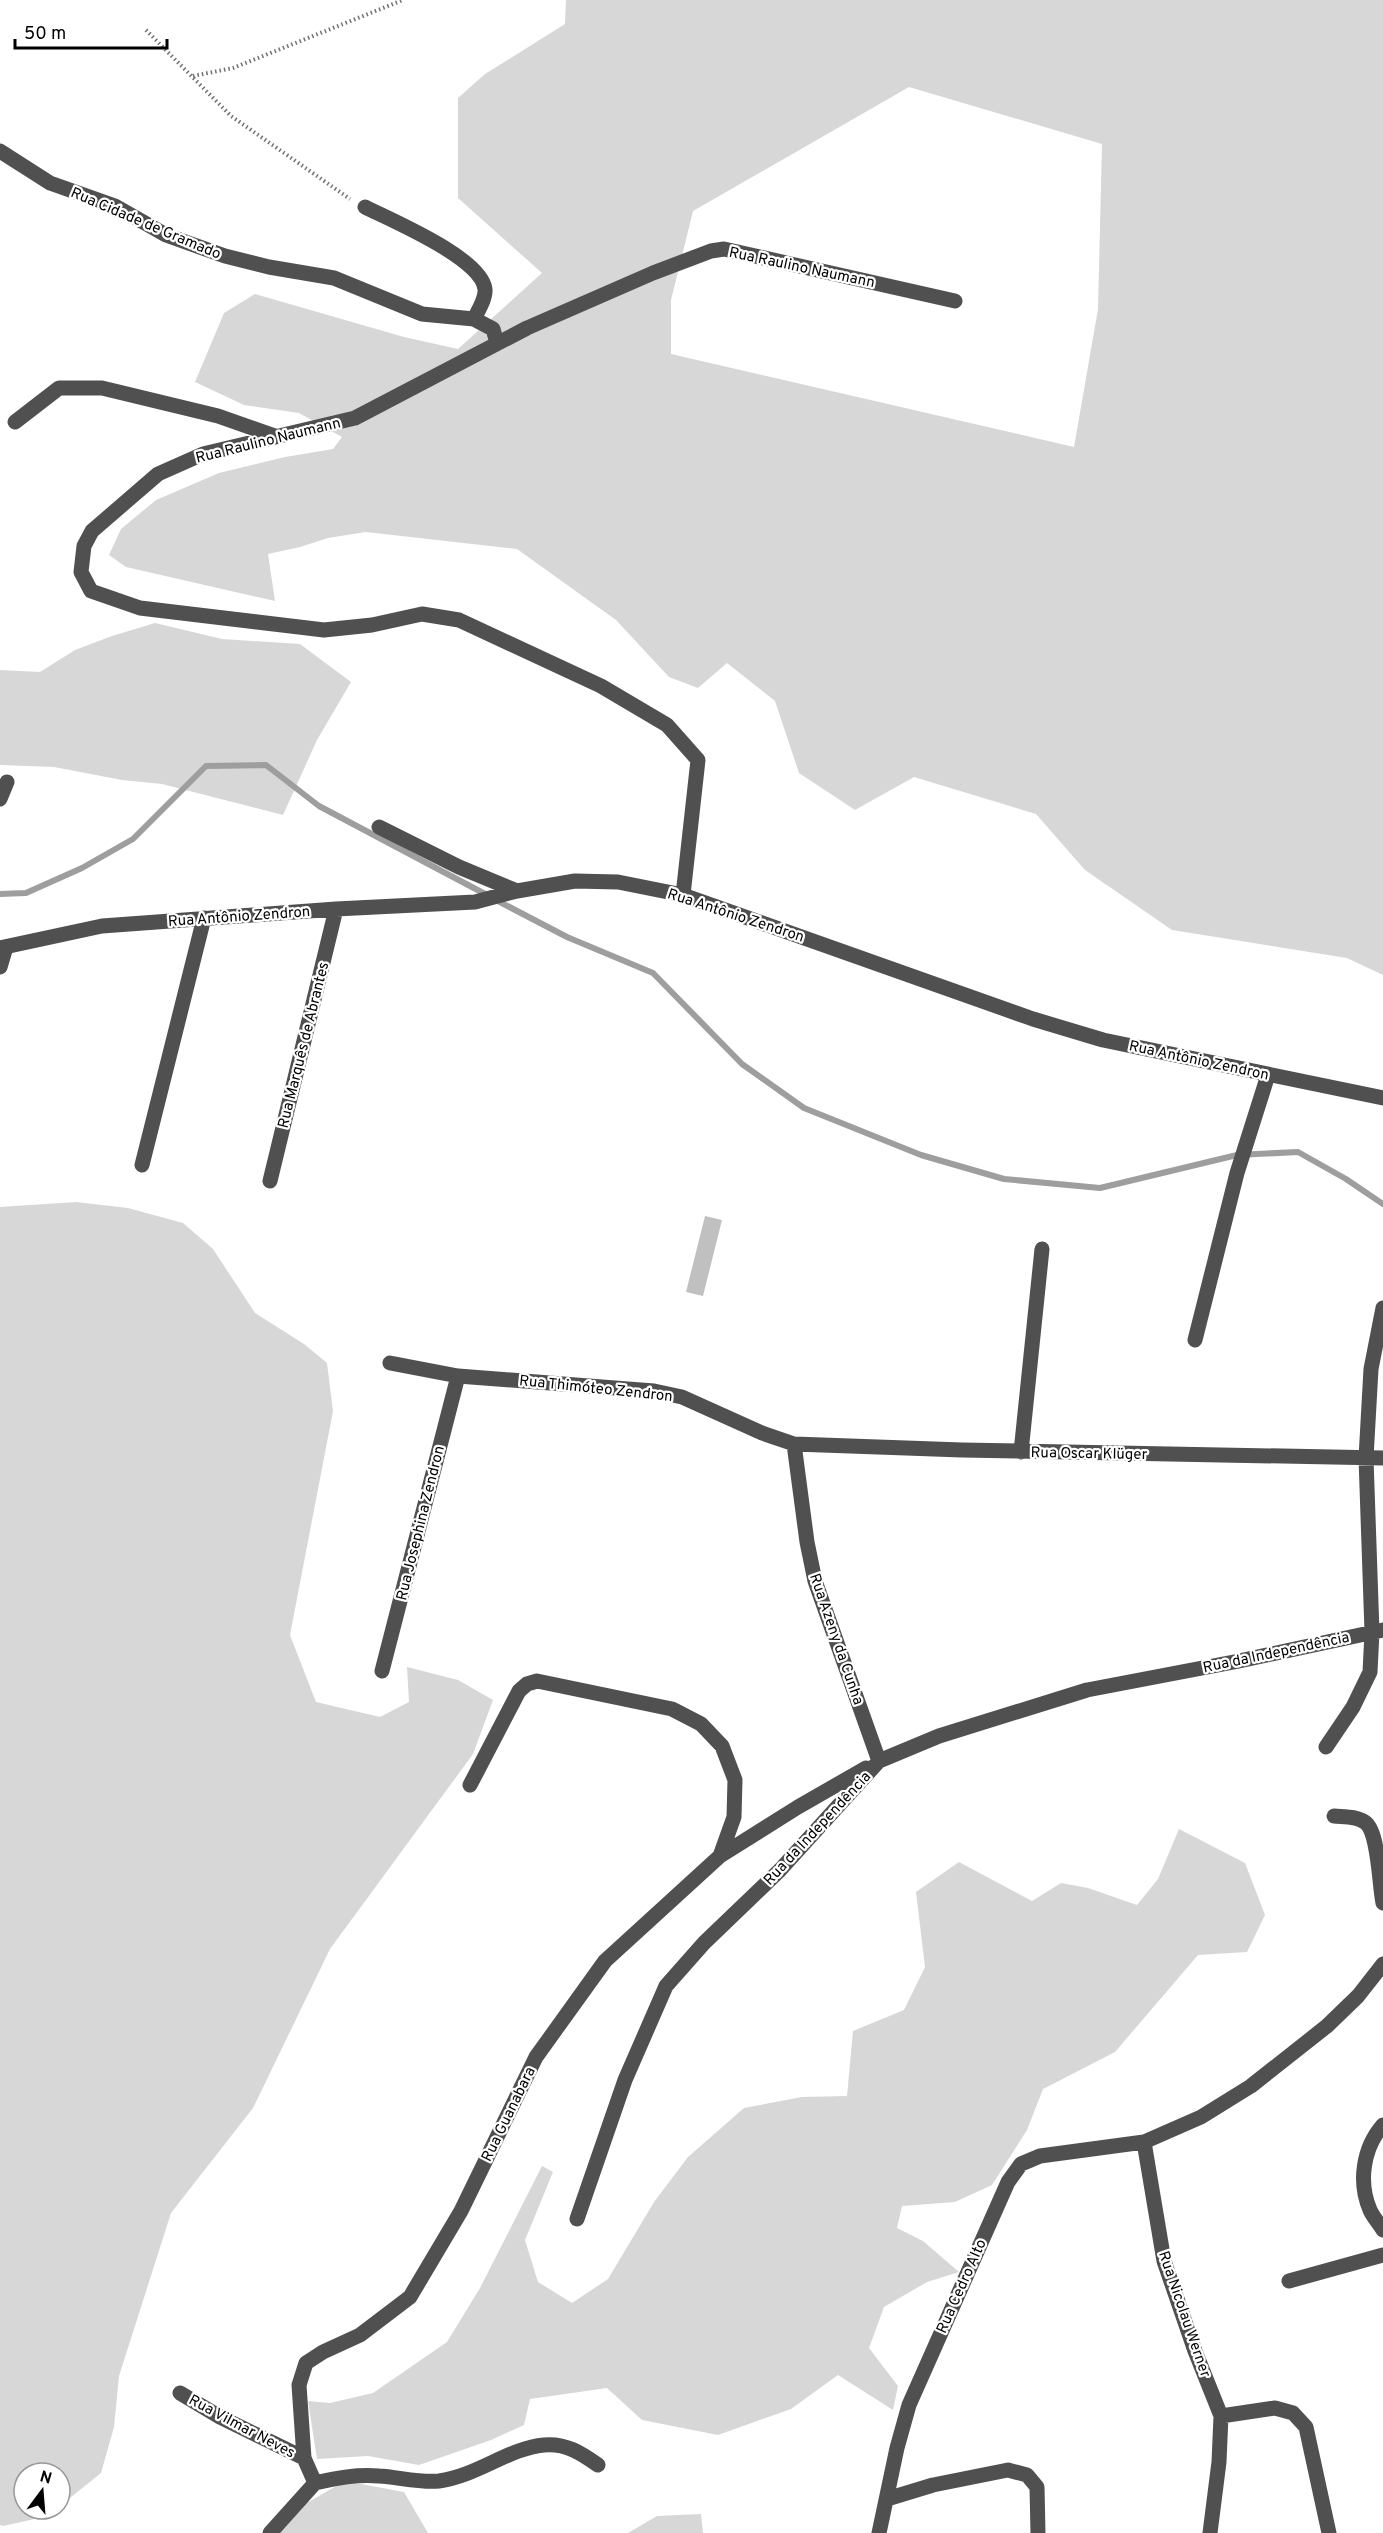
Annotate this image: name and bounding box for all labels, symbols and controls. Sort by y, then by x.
scale bar [15,12,166,50]
text: 50 m [24,23,66,46]
street label: Rua Cidade de Gramado [67,184,223,265]
street label: Rua Raulino Naumann [727,244,876,293]
street label: Rua Raulino Naumann [194,414,343,469]
street label: Rua Antônio Zendron [665,885,806,948]
street label: Rua Antônio Zendron [167,903,311,932]
street label: Rua Marquês de Abrantes [275,960,334,1131]
street label: Rua Antônio Zendron [1127,1037,1270,1086]
street label: Rua Thimóteo Zendron [518,1372,673,1407]
street label: Rua Josephina Zendron [393,1444,450,1603]
street label: Rua Oscar Klüger [1030,1444,1148,1465]
street label: Rua Azeny da Cunha [804,1571,867,1708]
street label: Rua da Independência [1201,1629,1351,1678]
street label: Rua da Independência [760,1768,876,1890]
street label: Rua Guanabara [478,2064,541,2165]
street label: Rua Cedro Alto [933,2237,992,2337]
street label: Rua Nicolau Werner [1153,2249,1214,2380]
street label: Rua Vilmar Neves [185,2391,298,2463]
north arrow [12,2461,72,2521]
text: N [37,2467,54,2490]

